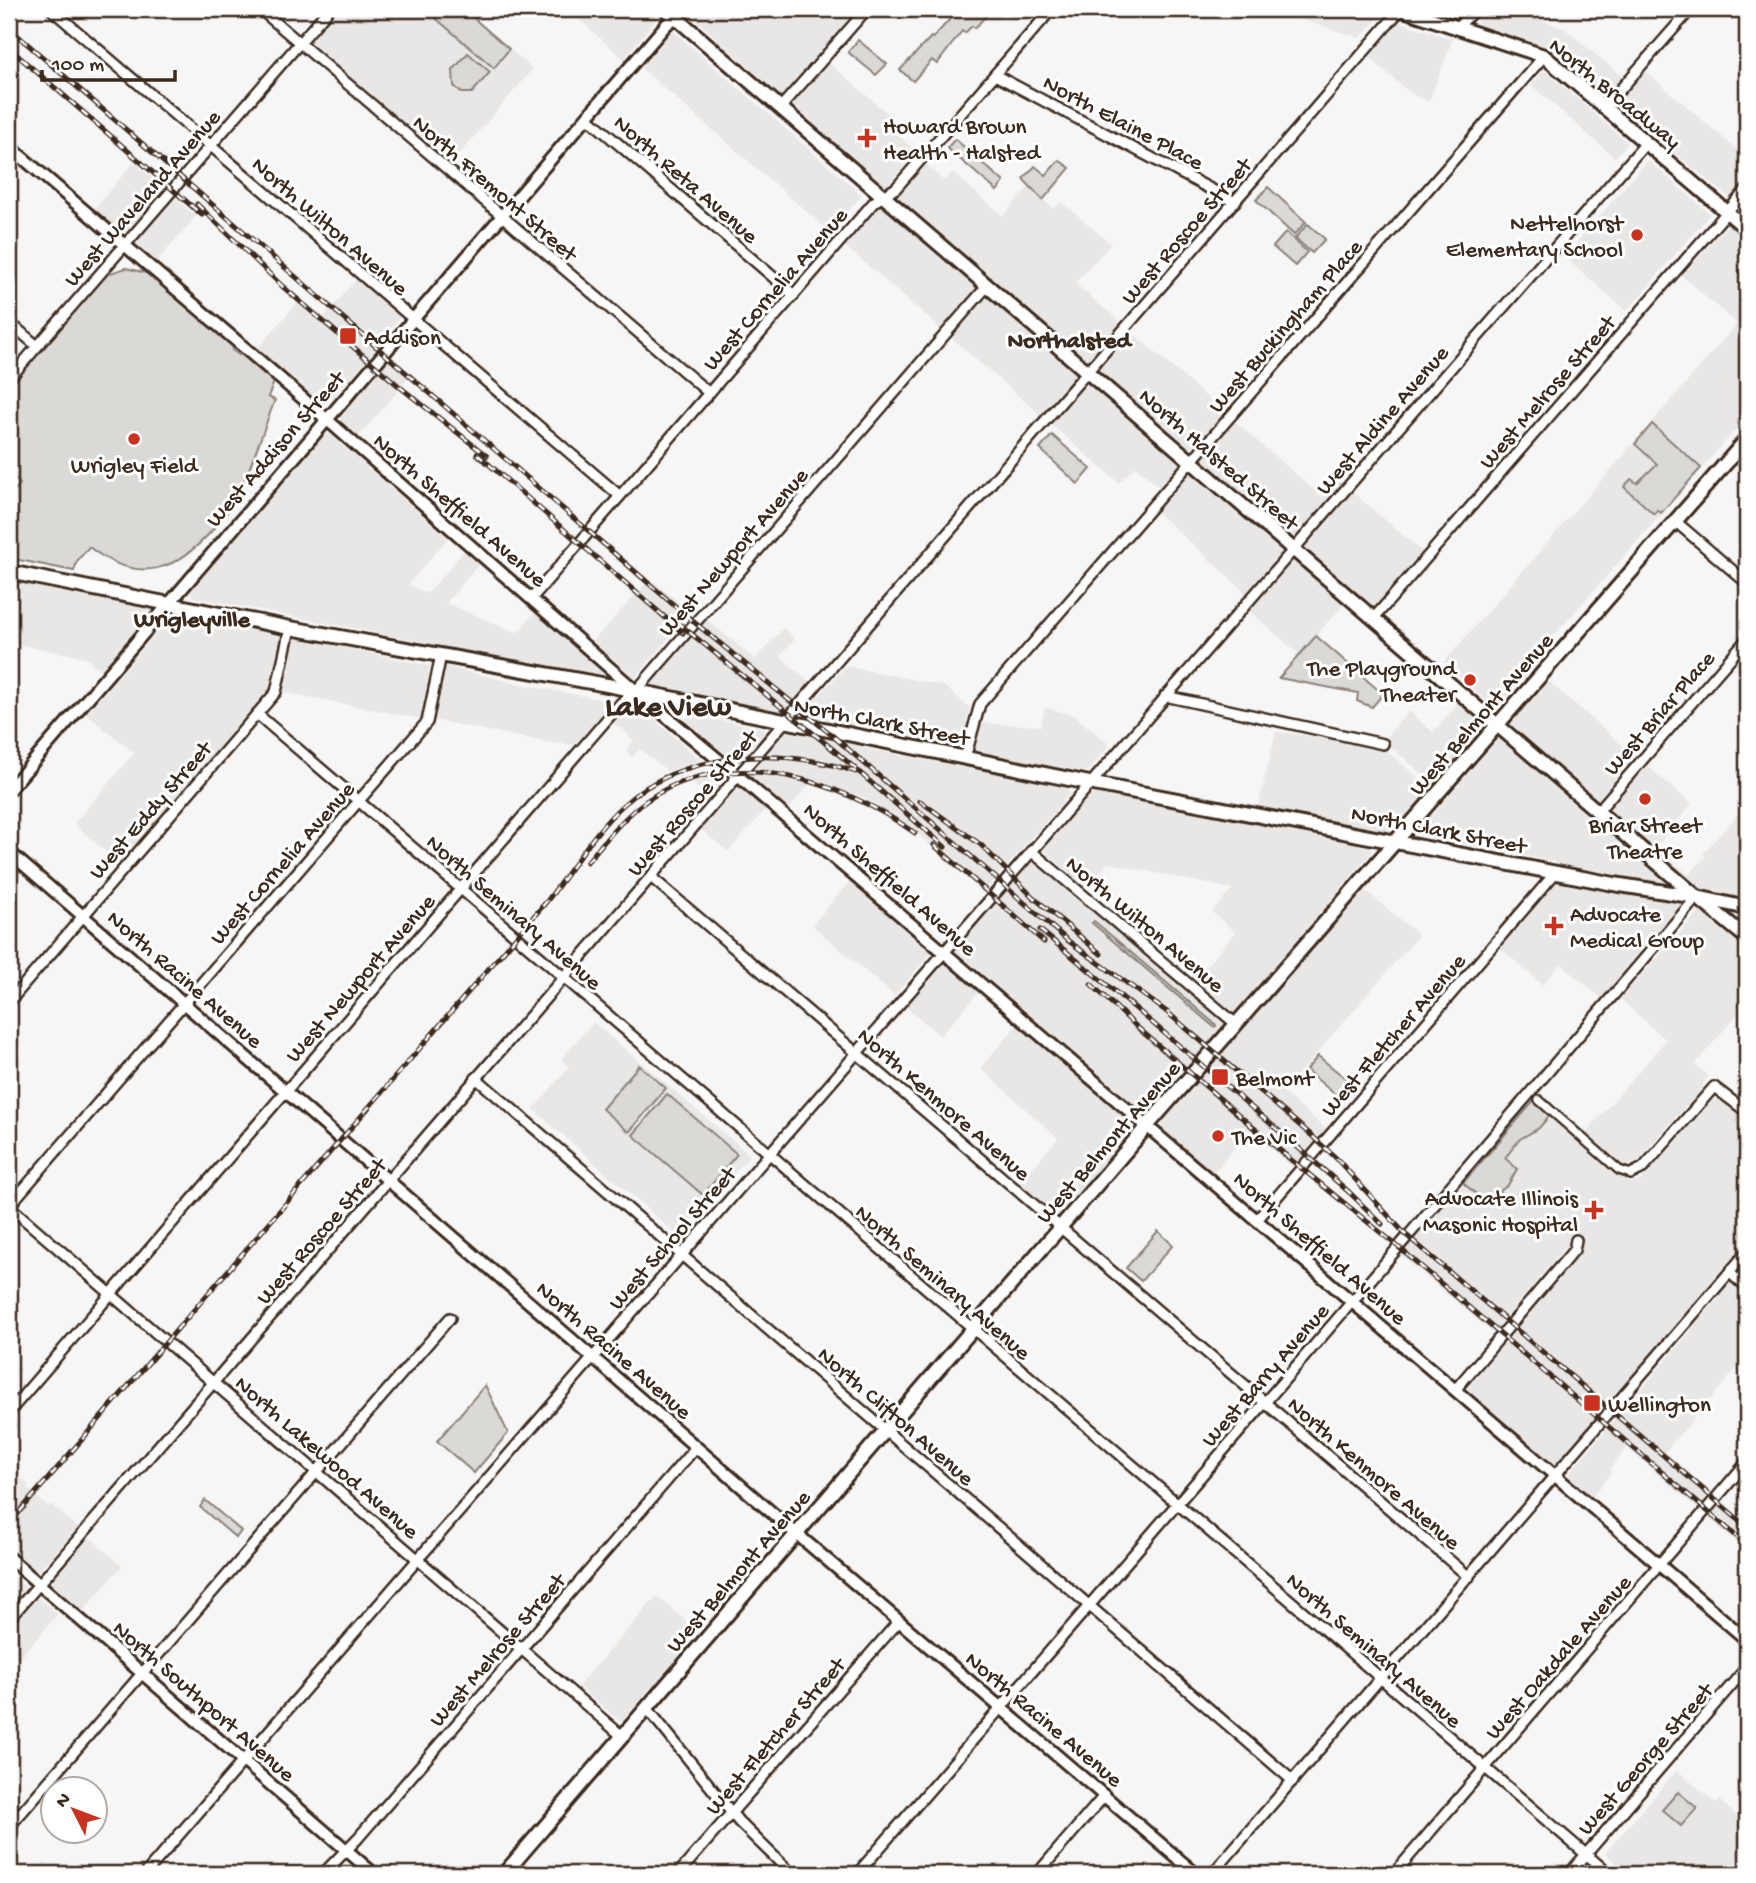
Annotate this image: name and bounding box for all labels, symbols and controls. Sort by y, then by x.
street label: North Broadway [1542,33,1685,156]
scale bar [42,38,175,82]
text: 100 m [51,54,104,79]
street label: North Elaine Place [1037,70,1208,178]
street label: West Waveland Avenue [59,104,229,293]
street label: North Reta Avenue [607,110,763,252]
street label: North Fremont Street [406,111,583,270]
place label: Howard Brown Health - Halsted [883,115,1041,168]
marker: Howard Brown Health - Halsted [857,128,877,148]
street label: North Wilton Avenue [245,152,413,304]
street label: West Roscoe Street [1117,152,1260,311]
street label: West Cornelia Avenue [698,202,856,377]
place label: Nettelhorst Elementary School [1446,212,1625,265]
marker: Nettelhorst Elementary School [1629,227,1645,243]
street label: West Buckingham Place [1204,234,1370,420]
street label: West Melrose Street [1475,310,1624,476]
marker: Addison [338,326,358,346]
place label: Addison [364,326,441,353]
district label: Northalsted [1008,328,1133,357]
street label: West Aldine Avenue [1311,340,1457,502]
street label: West Addison Street [201,365,353,534]
street label: North Halsted Street [1132,384,1304,539]
street label: North Sheffield Avenue [366,429,552,595]
marker: Wrigley Field [126,431,142,447]
place label: Wrigley Field [71,454,199,481]
street label: West Newport Avenue [654,463,816,643]
district label: Wrigleyville [133,607,252,636]
street label: West Belmont Avenue [1405,628,1561,802]
street label: West Briar Place [1599,646,1723,782]
place label: The Playground Theater [1305,657,1458,710]
marker: The Playground Theater [1462,672,1478,688]
district label: Lake View [605,692,732,727]
street label: North Clark Street [792,693,973,754]
street label: West Roscoe Street [623,724,766,883]
street label: West Eddy Street [84,736,220,886]
street label: West Cornelia Avenue [205,776,363,951]
marker: Briar Street Theatre [1637,791,1653,807]
street label: North Sheffield Avenue [796,798,982,964]
street label: North Clark Street [1349,801,1530,862]
place label: Briar Street Theatre [1588,814,1703,867]
street label: North Seminary Avenue [419,830,607,998]
street label: North Wilton Avenue [1059,851,1229,1001]
street label: West Newport Avenue [281,889,443,1069]
place label: Advocate Medical Group [1570,903,1704,956]
street label: North Racine Avenue [100,906,268,1056]
marker: Advocate Medical Group [1544,916,1564,936]
street label: West Fletcher Avenue [1316,948,1474,1124]
street label: North Kenmore Avenue [851,1023,1036,1189]
street label: West Belmont Avenue [1032,1056,1188,1230]
marker: Belmont [1210,1067,1230,1087]
place label: Belmont [1235,1067,1315,1094]
place label: The Vic [1230,1126,1297,1153]
marker: The Vic [1210,1128,1226,1144]
street label: West Roscoe Street [252,1152,395,1311]
street label: West School Street [604,1161,744,1317]
street label: North Sheffield Avenue [1226,1167,1412,1333]
place label: Advocate Illinois Masonic Hospital [1423,1187,1579,1240]
street label: North Seminary Avenue [848,1200,1036,1368]
marker: Advocate Illinois Masonic Hospital [1584,1200,1604,1220]
street label: North Racine Avenue [529,1277,697,1427]
street label: West Barry Avenue [1197,1298,1337,1454]
street label: North Clifton Avenue [811,1342,979,1494]
street label: North Lakewood Avenue [228,1371,424,1547]
street label: North Kenmore Avenue [1281,1392,1466,1558]
marker: Wellington [1582,1393,1602,1413]
place label: Wellington [1608,1393,1711,1420]
street label: West Belmont Avenue [662,1485,818,1659]
street label: West Melrose Street [425,1568,574,1734]
street label: North Seminary Avenue [1279,1568,1467,1736]
street label: West Oakdale Avenue [1481,1570,1639,1746]
street label: North Southport Avenue [106,1616,300,1790]
street label: North Racine Avenue [958,1647,1128,1795]
street label: West Fletcher Street [701,1652,853,1822]
street label: West George Street [1573,1677,1721,1842]
north arrow [38,1774,108,1844]
text: N [51,1789,77,1813]

